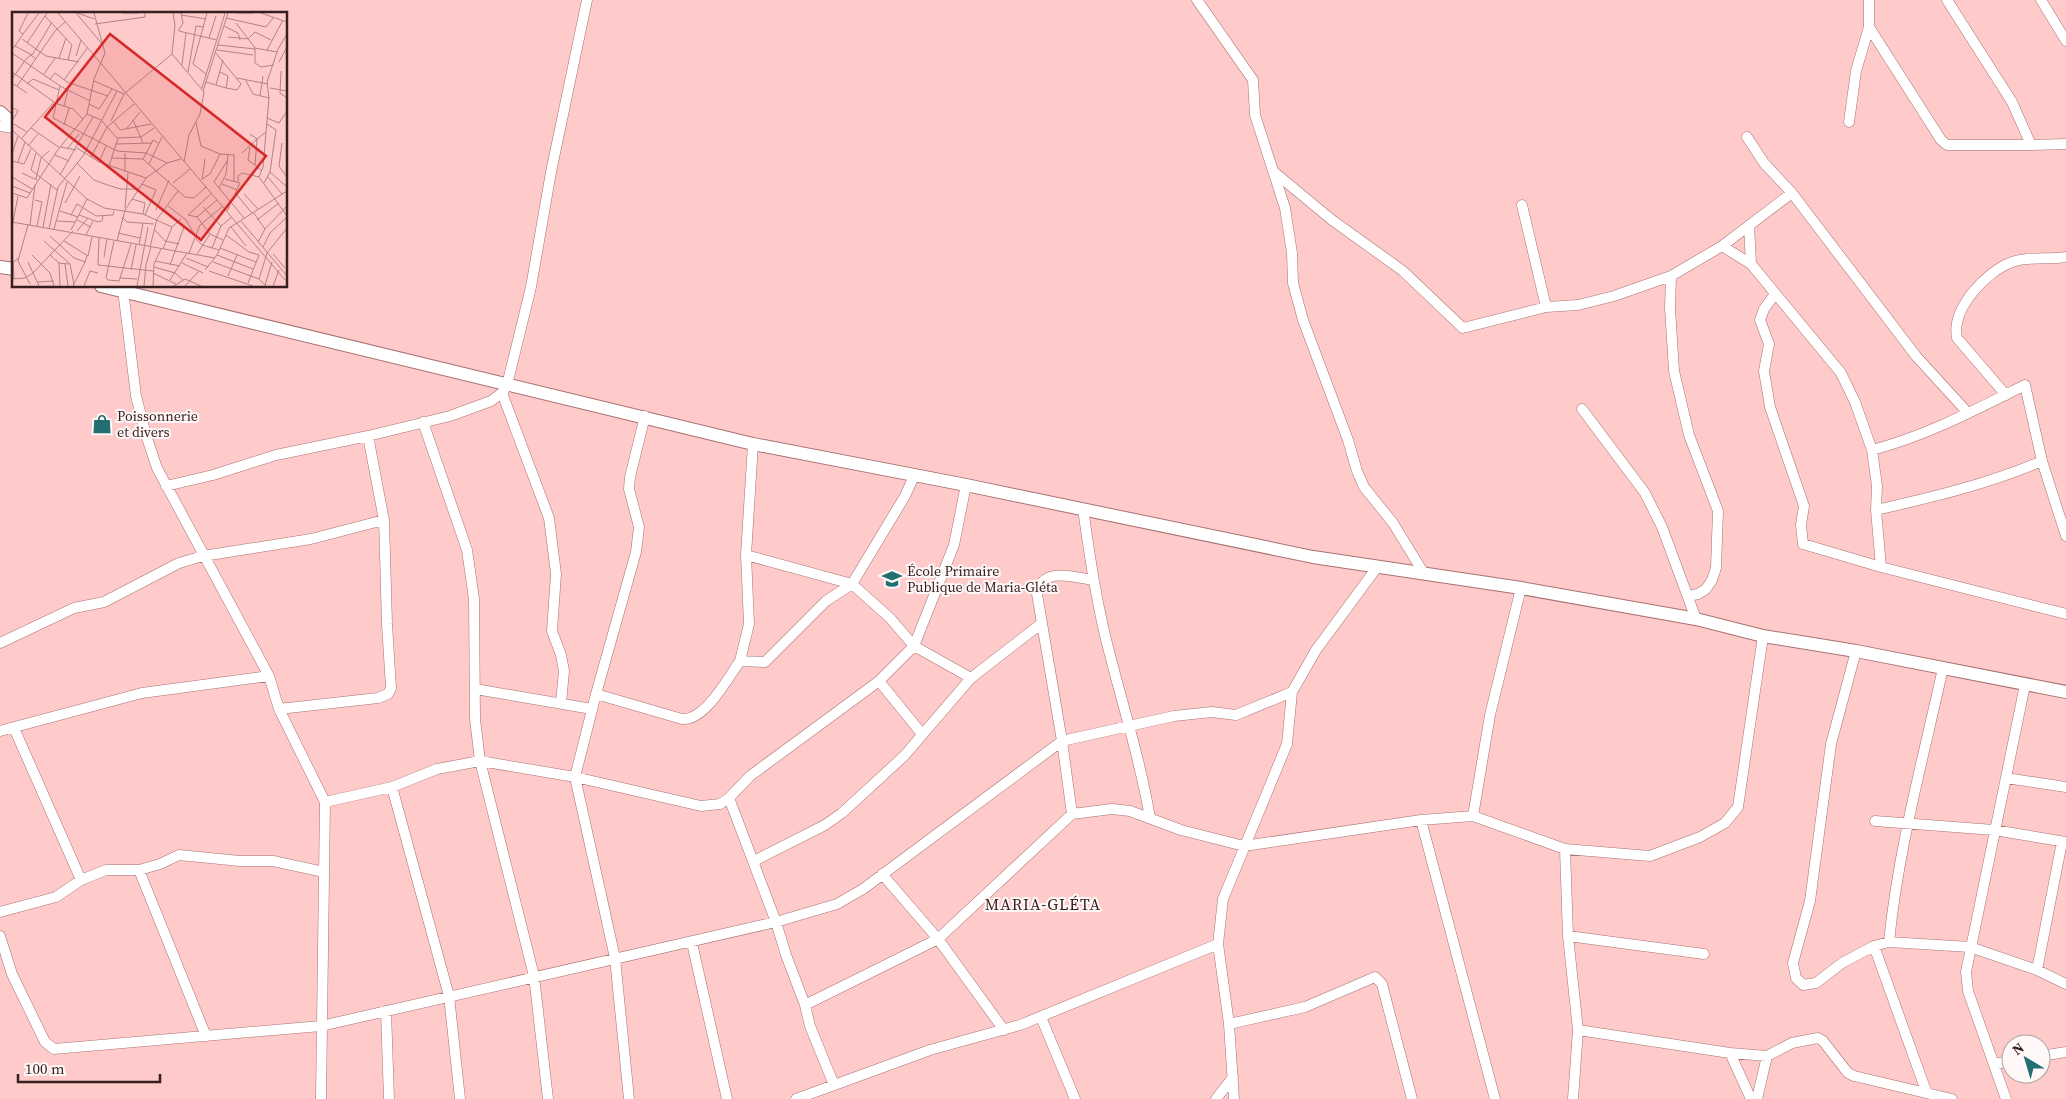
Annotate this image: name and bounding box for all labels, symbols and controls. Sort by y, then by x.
inset map [12,12,288,288]
place label: Poissonnerie et divers [117,406,198,442]
shop icon: Poissonnerie et divers [91,413,113,435]
place label: École Primaire Publique de Maria-Gléta [907,561,1059,597]
school or university icon: École Primaire Publique de Maria-Gléta [881,568,903,590]
district label: MARIA-GLÉTA [985,893,1101,915]
north arrow [2001,1034,2051,1084]
text: N [2008,1038,2028,1060]
scale bar [18,1052,160,1084]
text: 100 m [25,1058,65,1079]

